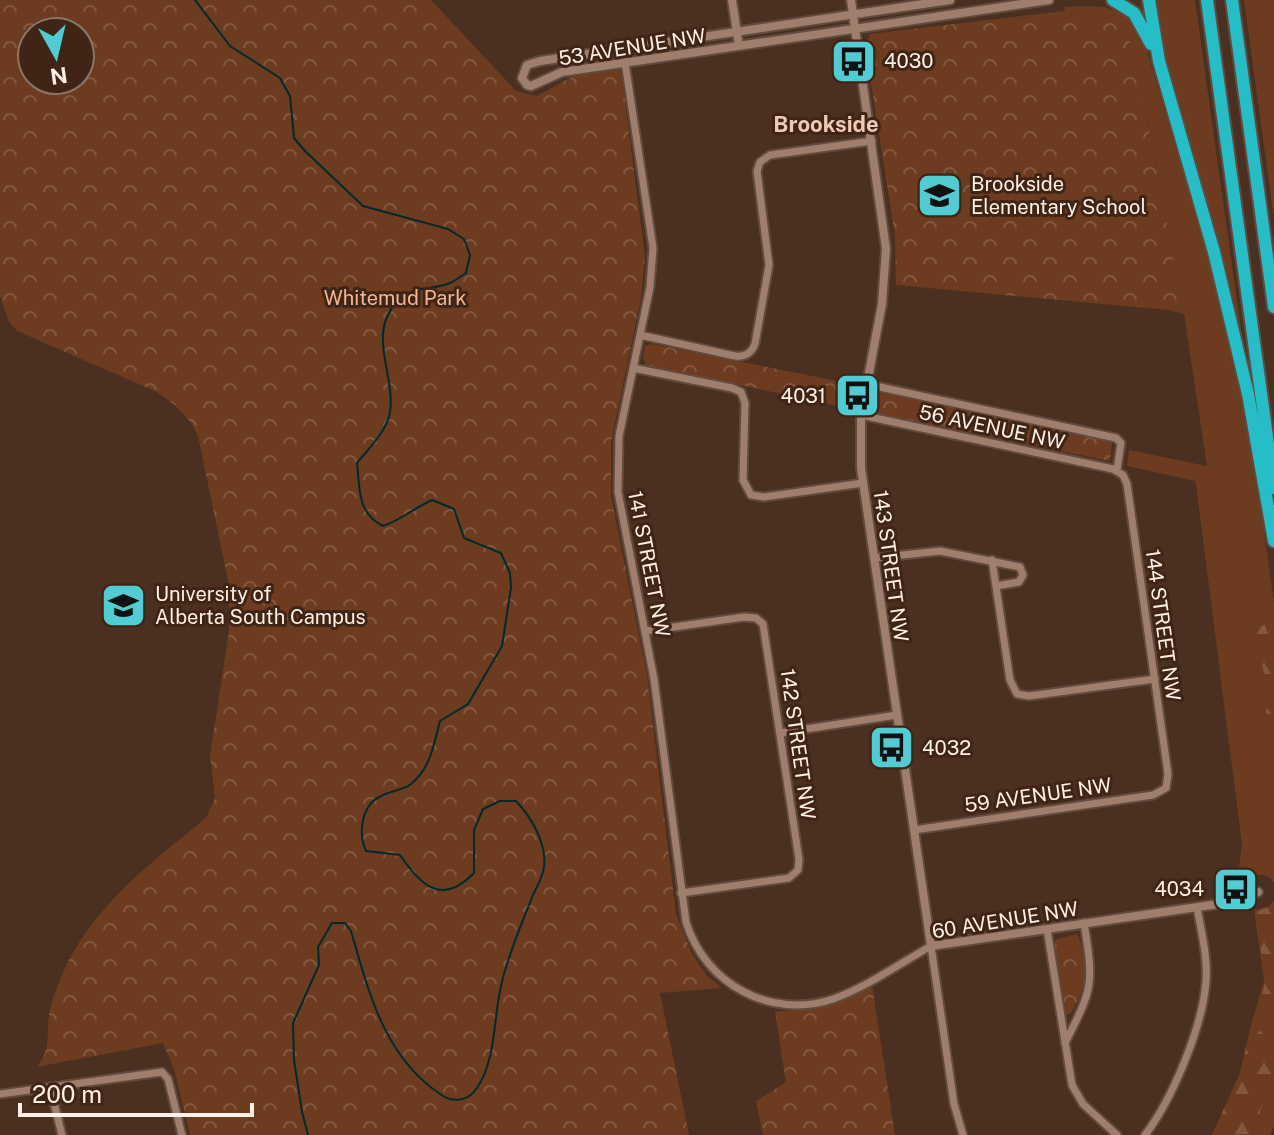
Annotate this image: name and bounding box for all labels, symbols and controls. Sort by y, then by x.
north arrow [16,16,96,96]
street label: 53 AVENUE NW [557,24,707,70]
bus stop icon: 4030 [829,37,877,85]
place label: 4030 [884,49,933,73]
text: N [48,62,69,90]
district label: Brookside [773,111,879,137]
school or university icon: Brookside Elementary School [916,171,964,219]
place label: Brookside Elementary School [971,172,1146,219]
park label: Whitemud Park [324,286,466,310]
bus stop icon: 4031 [833,372,881,420]
place label: 4031 [781,384,826,408]
street label: 56 AVENUE NW [917,400,1067,454]
street label: 141 STREET NW [623,489,675,639]
street label: 143 STREET NW [868,489,914,643]
street label: 144 STREET NW [1140,548,1186,702]
school or university icon: University of Alberta South Campus [100,582,148,630]
place label: University of Alberta South Campus [155,582,366,629]
street label: 142 STREET NW [776,667,820,821]
bus stop icon: 4032 [867,724,915,772]
place label: 4032 [922,736,971,760]
street label: 59 AVENUE NW [963,773,1113,817]
bus stop icon: 4034 [1211,865,1259,913]
place label: 4034 [1154,877,1204,901]
street label: 60 AVENUE NW [930,897,1080,943]
scale bar [20,1067,252,1117]
text: 200 m [32,1080,102,1108]

